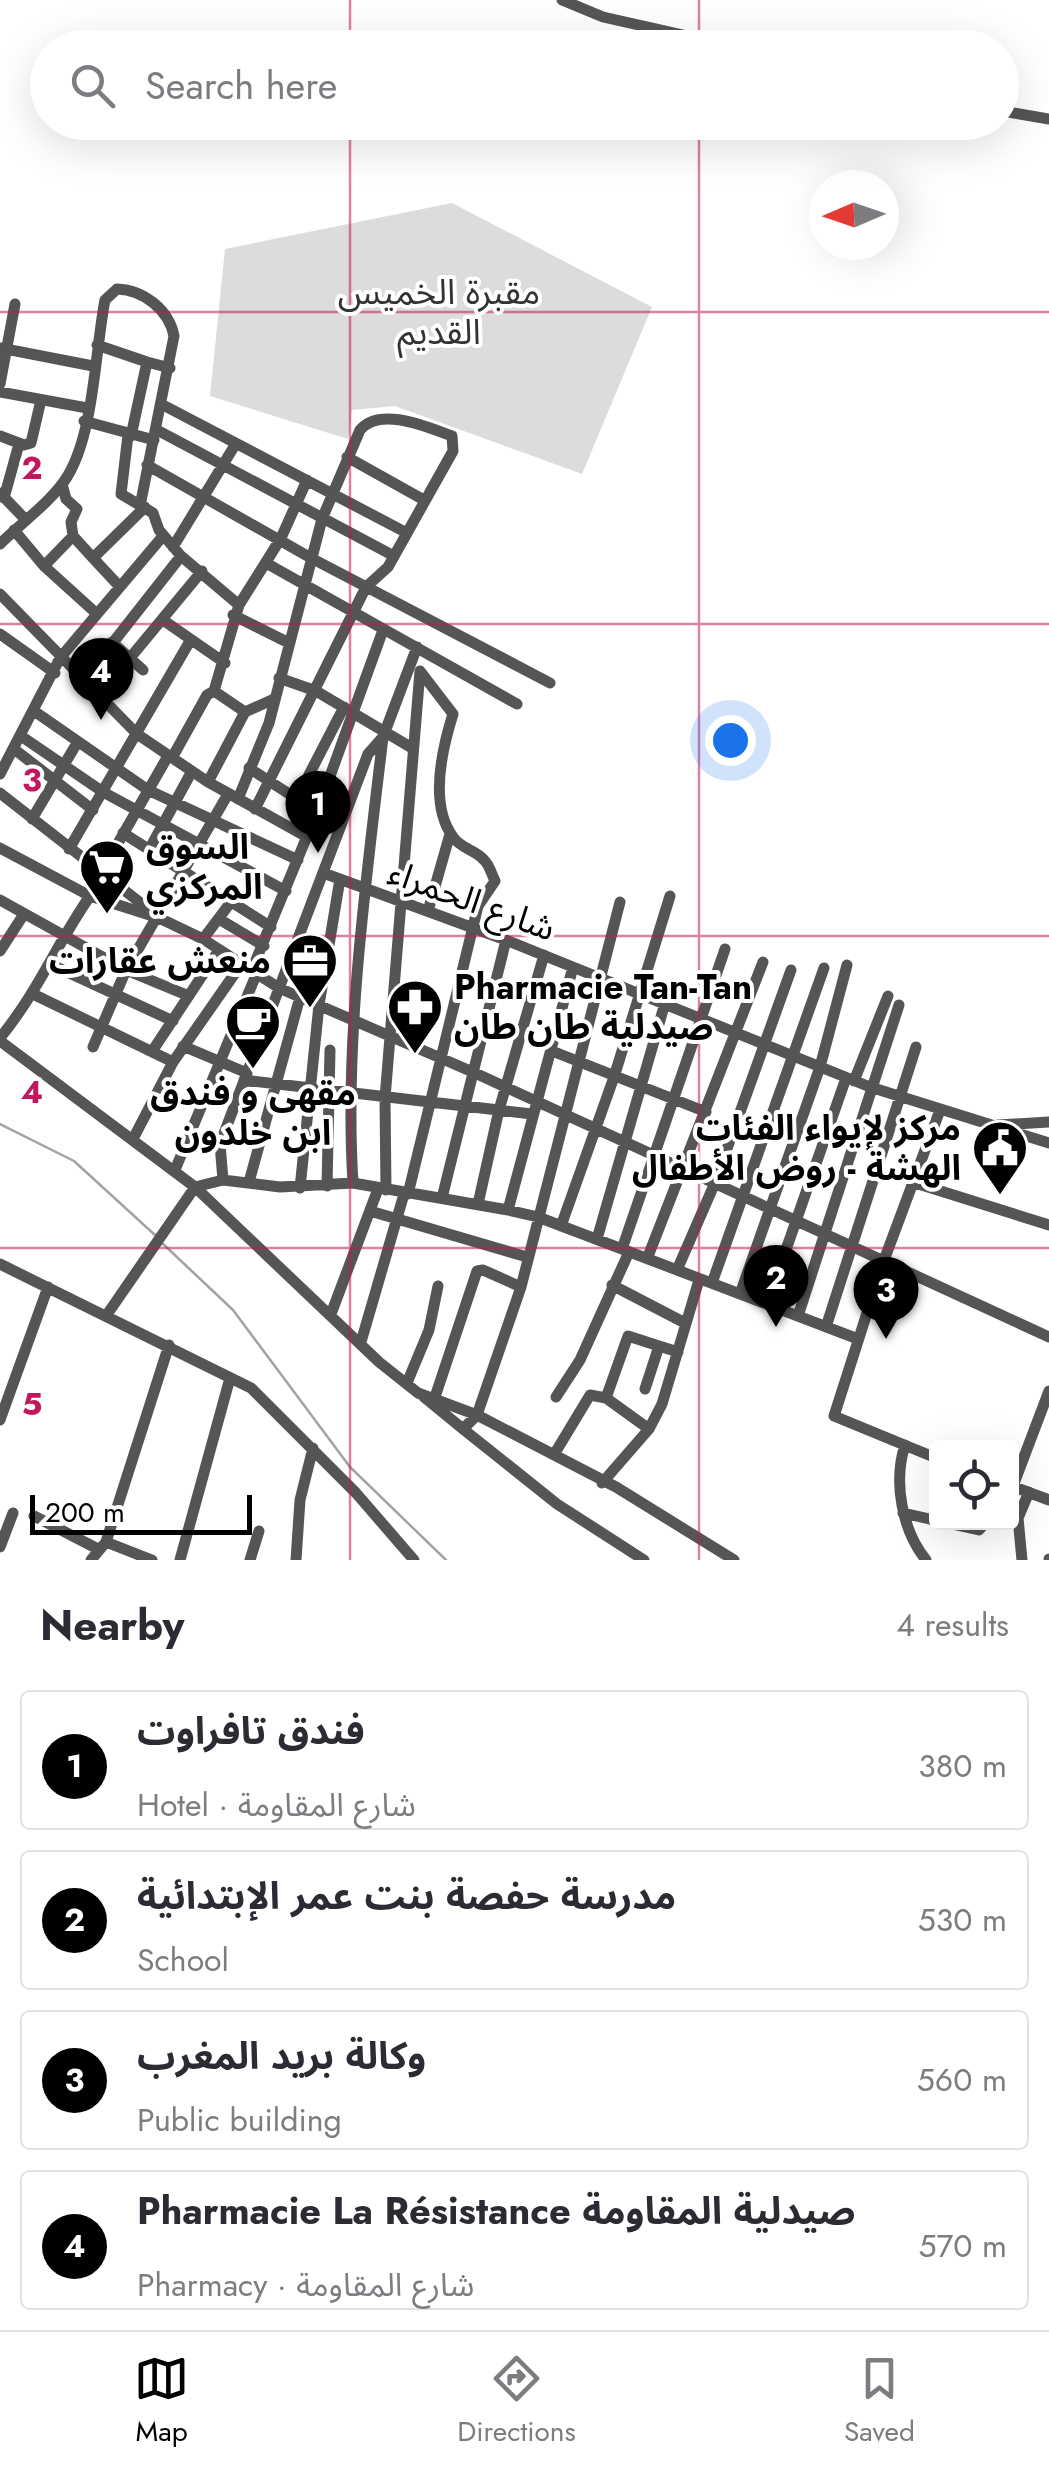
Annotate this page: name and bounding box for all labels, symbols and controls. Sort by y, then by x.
search box [30,30,1019,140]
icon: search [65,58,120,113]
text: Search here [145,58,337,113]
north arrow [809,170,899,260]
park label: مقبرة الخميس القديم [338,267,540,359]
text: 2 [22,445,43,491]
pin: 4 [68,638,134,720]
your location [705,715,756,766]
text: 3 [22,757,42,803]
pin: 1 [286,770,350,853]
place label: السوق المركزي [146,822,263,915]
supermarket icon: السوق المركزي [77,837,137,916]
street label: شارع الحمراء [381,847,562,954]
office icon: منعش عقارات [280,931,340,1010]
place label: منعش عقارات [49,936,271,986]
place label: Pharmacie Tan-Tan صيدلية طان طان [454,962,752,1052]
pharmacy icon: Pharmacie Tan-Tan صيدلية طان طان [385,977,445,1056]
cafe icon: مقهى و فندق ابن خلدون [223,992,283,1071]
place label: مقهى و فندق ابن خلدون [150,1068,356,1158]
text: 4 [21,1069,43,1115]
place label: مركز لإيواء الفئات الهشة - روض الأطفال [632,1103,961,1193]
public building icon: مركز لإيواء الفئات الهشة - روض الأطفال [970,1118,1030,1197]
pin: 2 [744,1244,808,1327]
pin: 3 [854,1256,918,1339]
text: 5 [22,1381,42,1427]
map controls [929,1440,1019,1530]
button: locate [929,1440,1019,1530]
scale bar [30,1490,252,1534]
text: 200 m [45,1492,125,1533]
text: Nearby [40,1595,184,1656]
text: 4 results [896,1602,1009,1648]
text: فندق تافراوت [137,1703,365,1758]
text: 1 [66,1743,83,1789]
text: 380 m [918,1743,1007,1789]
text: Hotel · شارع المقاومة [137,1782,416,1828]
text: مدرسة حفصة بنت عمر الإبتدائية [137,1868,676,1923]
text: 2 [64,1897,85,1943]
text: 530 m [918,1897,1007,1943]
text: School [137,1937,229,1983]
text: وكالة بريد المغرب [137,2028,426,2083]
text: 3 [65,2057,84,2103]
text: 560 m [917,2057,1007,2103]
text: Public building [137,2097,342,2143]
text: Pharmacie La Résistance صيدلية المقاومة [137,2183,856,2238]
text: 4 [63,2223,86,2269]
text: 570 m [918,2223,1007,2269]
text: Pharmacy · شارع المقاومة [137,2262,474,2308]
tab: Map [134,2351,189,2452]
tab: Directions [457,2351,576,2452]
tab: Saved [844,2351,915,2452]

